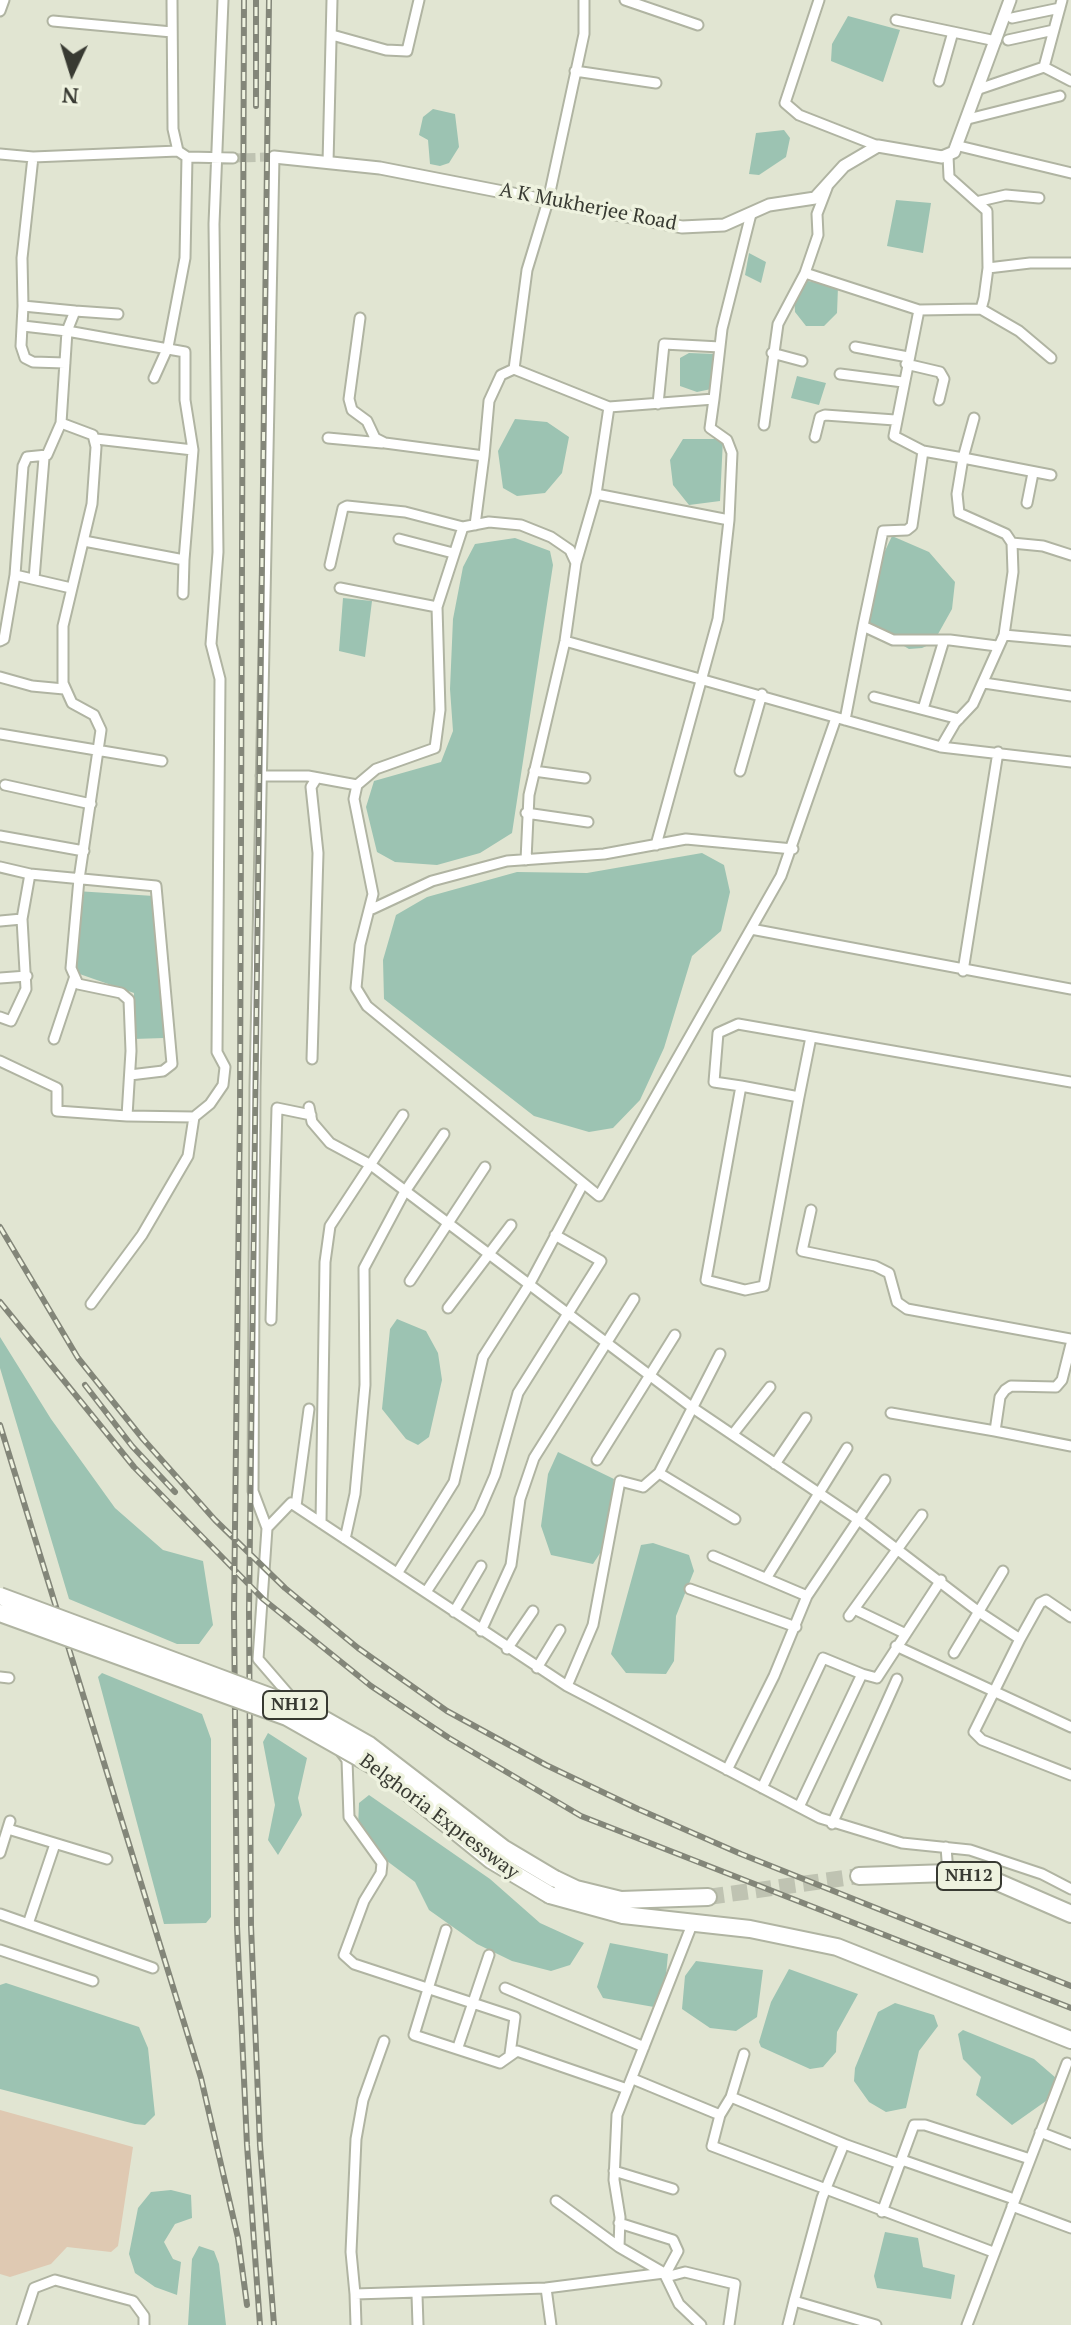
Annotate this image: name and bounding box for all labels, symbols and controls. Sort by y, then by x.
north arrow [32,32,112,112]
text: N [61,81,80,111]
street label: A K Mukherjee Road [497,178,679,236]
road number: NH12 [263,1691,327,1719]
street label: Belghoria Expressway [355,1749,523,1885]
road number: NH12 [937,1862,1001,1890]

